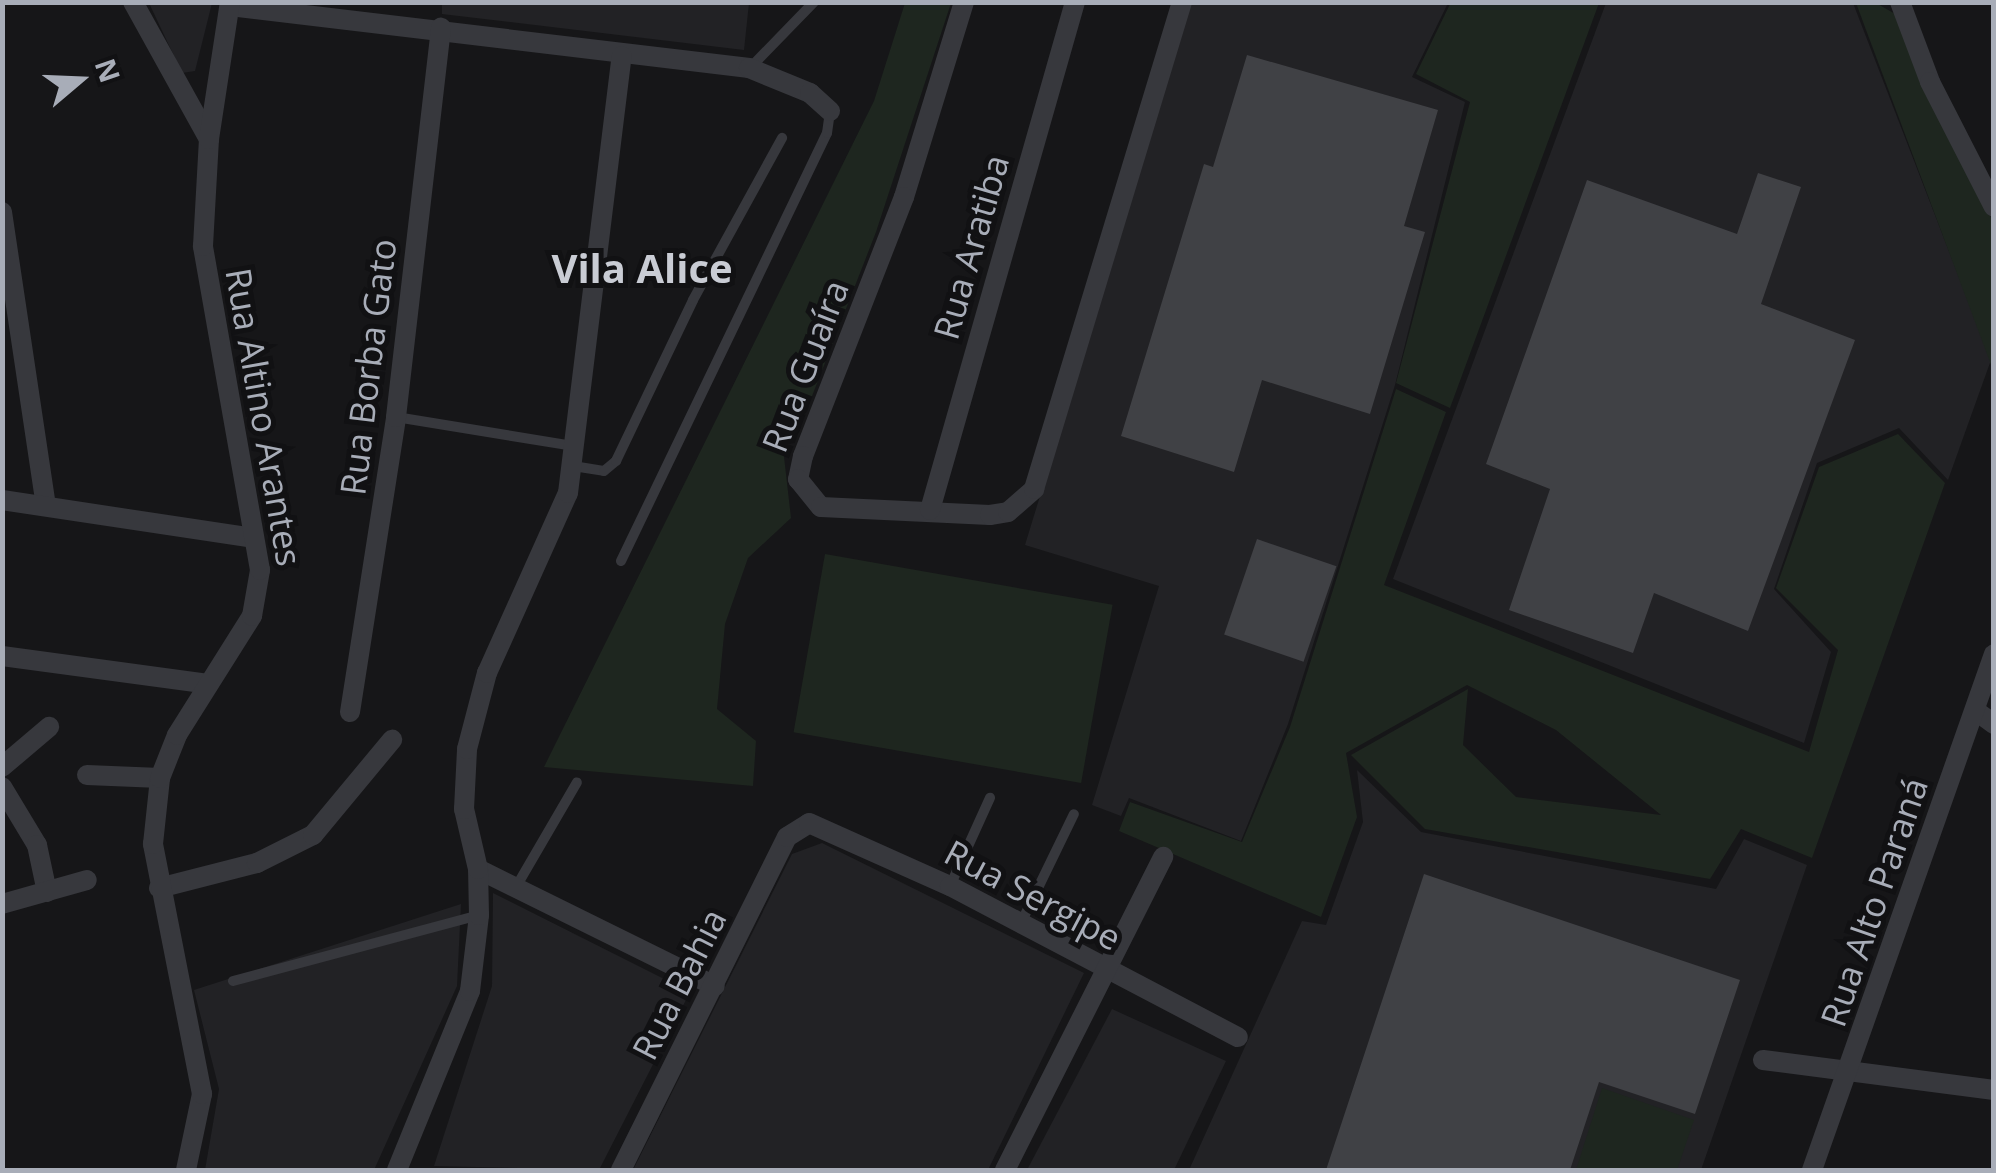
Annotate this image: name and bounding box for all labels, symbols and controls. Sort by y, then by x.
north arrow [30,30,130,130]
text: N [87,53,130,87]
street label: Rua Aratiba [925,150,1017,344]
street label: Rua Borba Gato [331,236,405,498]
district label: Vila Alice [551,244,733,292]
street label: Rua Altino Arantes [217,265,311,569]
street label: Rua Guaíra [753,274,857,458]
street label: Rua Alto Paraná [1812,772,1936,1032]
street label: Rua Sergipe [938,831,1128,959]
street label: Rua Bahia [623,902,735,1066]

